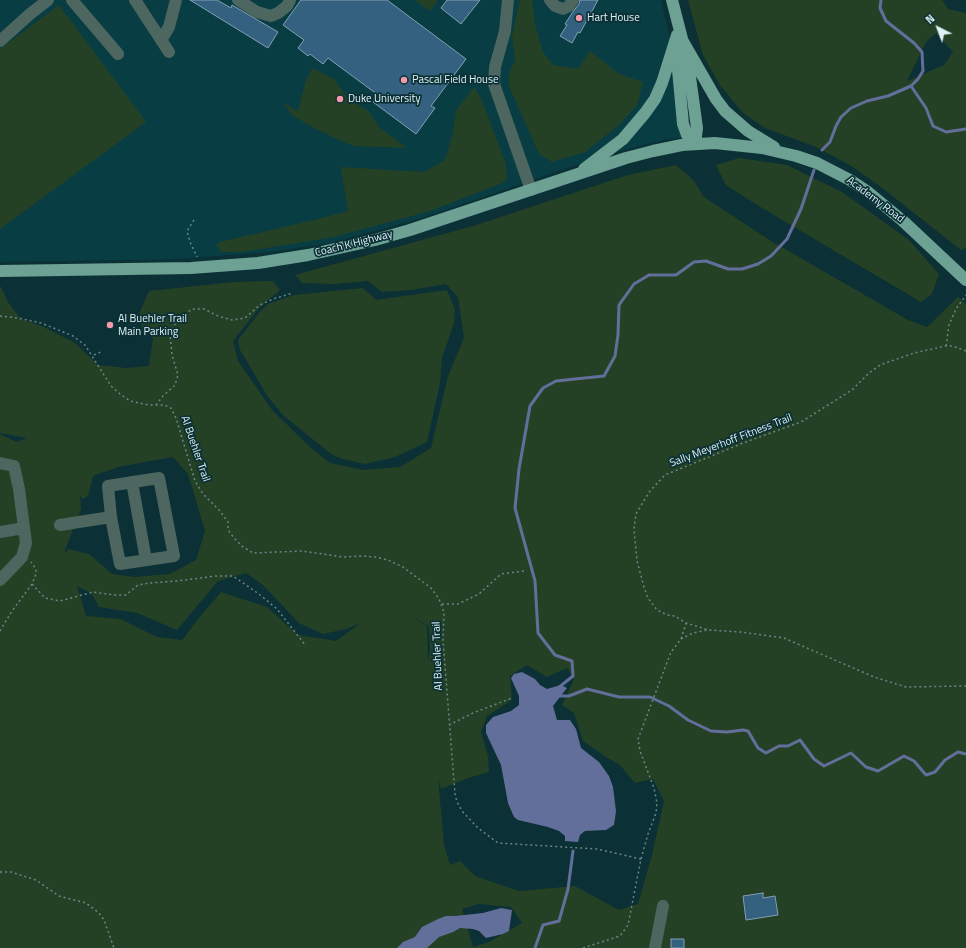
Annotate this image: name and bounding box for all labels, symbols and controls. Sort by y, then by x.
north arrow [918,8,958,48]
place label: Hart House [587,11,640,25]
text: N [922,11,938,28]
marker: Hart House [574,13,584,23]
place label: Pascal Field House [412,73,499,87]
marker: Pascal Field House [399,75,409,85]
place label: Duke University [348,92,421,106]
marker: Duke University [335,94,345,104]
street label: Academy Road [844,174,906,226]
street label: Coach K Highway [314,228,394,260]
place label: Al Buehler Trail Main Parking [118,312,187,338]
marker: Al Buehler Trail Main Parking [105,320,115,330]
street label: Sally Meyerhoff Fitness Trail [668,412,794,470]
street label: Al Buehler Trail [178,414,212,484]
street label: Al Buehler Trail [430,621,446,691]

